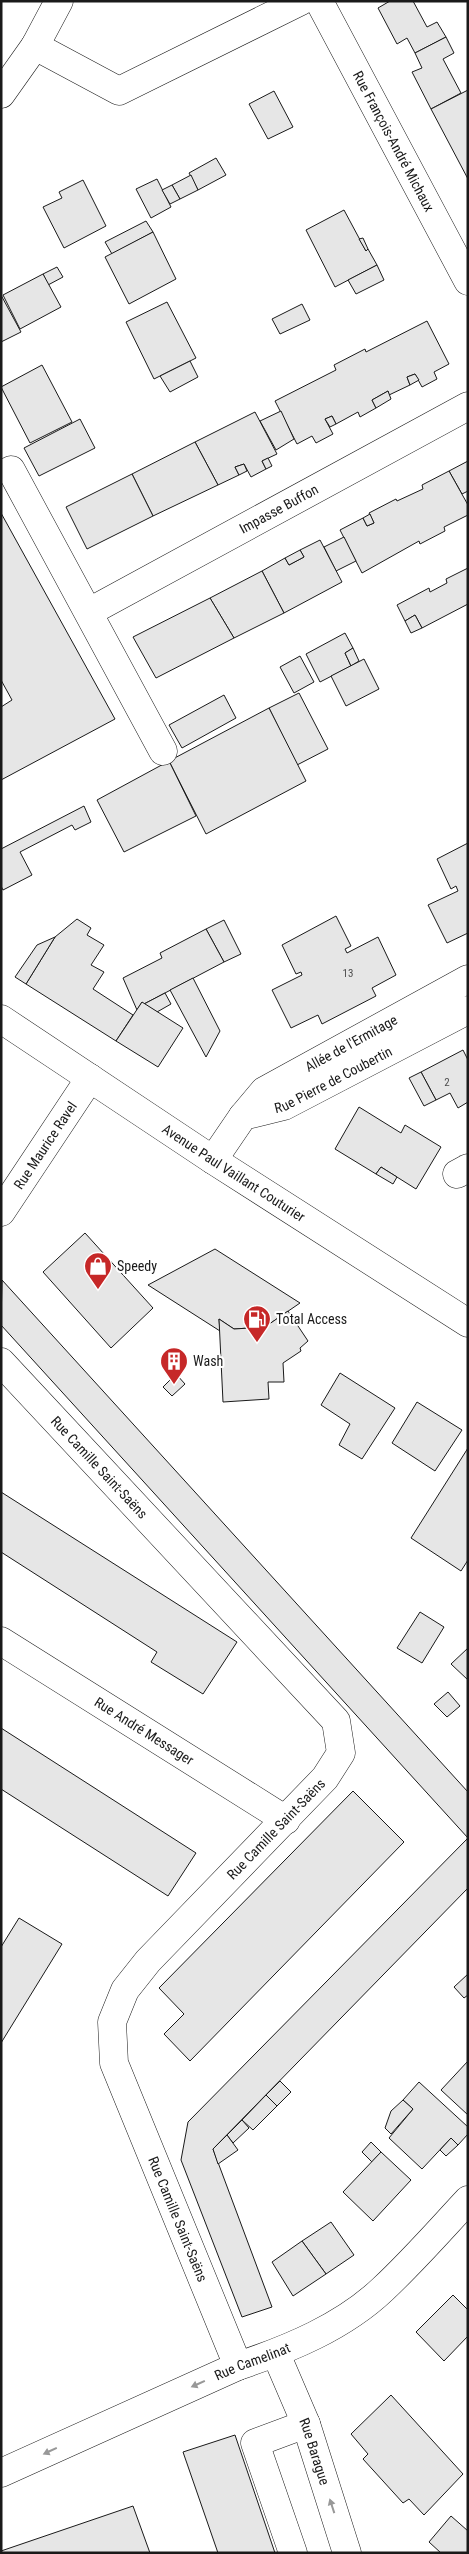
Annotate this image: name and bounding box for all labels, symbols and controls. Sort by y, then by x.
street label: Rue François-André Michaux [350,68,438,214]
street label: Impasse Buffon [237,481,321,537]
house number: 13 [343,967,353,980]
street label: Allée de l'Ermitage [302,1011,400,1075]
street label: Rue Pierre de Coubertin [273,1043,395,1116]
house number: 2 [444,1076,450,1089]
street label: Rue Maurice Ravel [11,1099,80,1192]
street label: Avenue Paul Vaillant Couturier [159,1121,308,1225]
shop icon: Speedy [83,1251,113,1290]
place label: Speedy [117,1258,157,1274]
fuel station icon: Total Access [242,1304,272,1343]
place label: Total Access [276,1311,347,1327]
building icon: Wash [159,1346,189,1385]
place label: Wash [193,1353,223,1369]
street label: Rue Camille Saint-Saëns [48,1413,151,1522]
street label: Rue André Messager [92,1694,197,1768]
street label: Rue Camille Saint-Saëns [224,1775,328,1883]
street label: Rue Camille Saint-Saëns [145,2154,211,2284]
street label: Rue Camelinat [212,2340,293,2384]
one-way arrow [191,2380,205,2388]
street label: Rue Barague [296,2415,333,2487]
one-way arrow [43,2448,57,2456]
one-way arrow [327,2499,335,2514]

